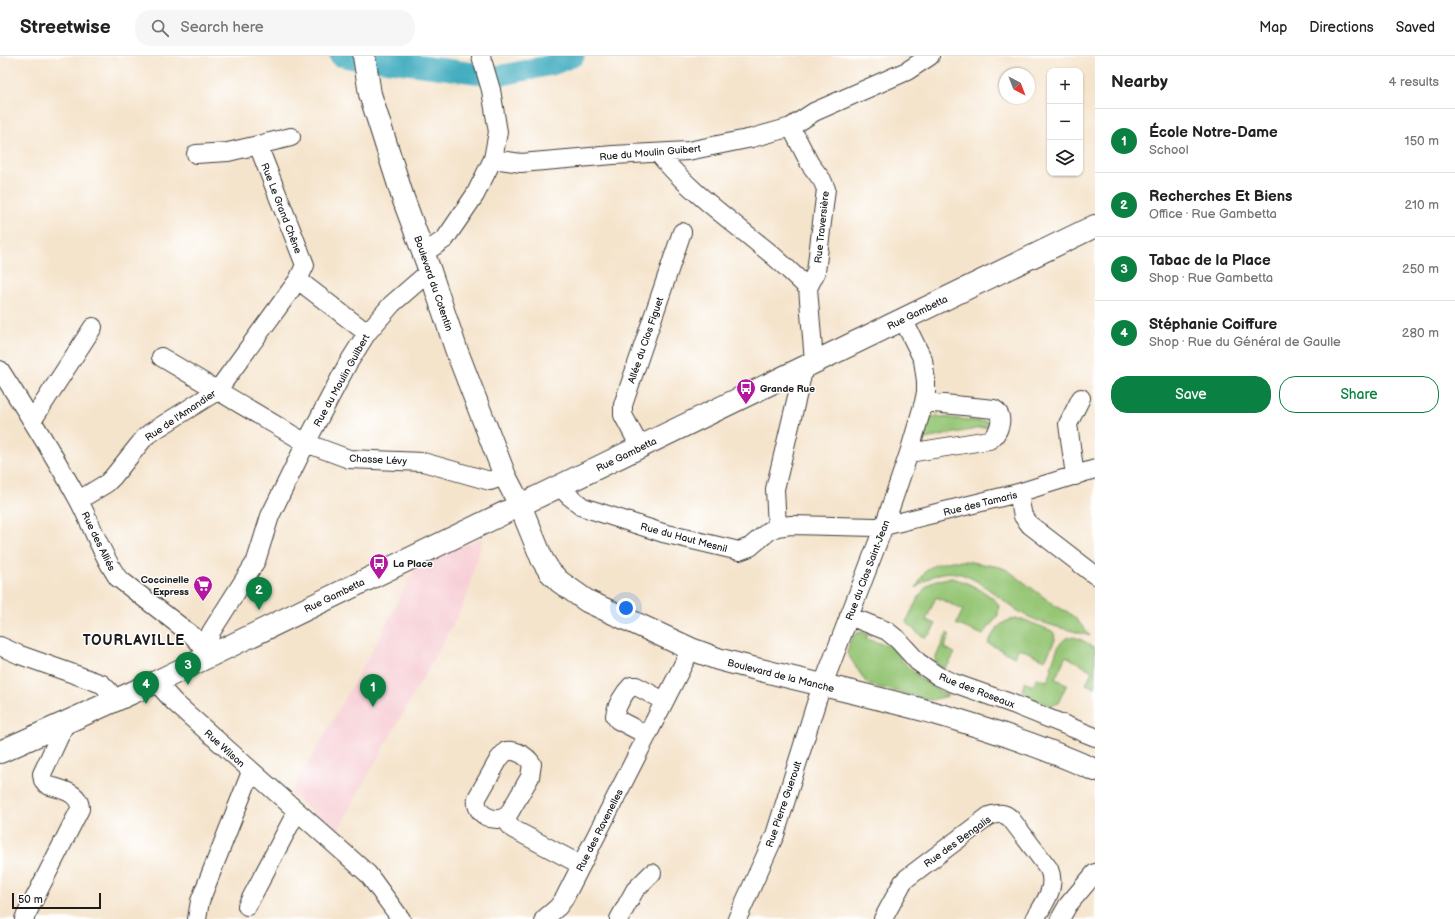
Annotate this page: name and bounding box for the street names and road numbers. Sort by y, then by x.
street label: Rue du Moulin Guibert [599,143,701,163]
street label: Rue Le Grand Chêne [258,161,304,256]
street label: Rue Traversière [812,190,832,264]
street label: Boulevard du Cotentin [411,234,455,333]
street label: Rue Gambetta [885,293,950,333]
street label: Allée du Clos Figuet [626,296,666,385]
street label: Rue du Moulin Guilbert [311,332,372,429]
street label: Rue de l'Amandier [143,387,219,444]
street label: Rue Gambetta [594,435,659,475]
street label: Chasse Lévy [349,452,408,468]
street label: Rue des Tamaris [942,489,1018,519]
street label: Rue des Alliés [79,510,118,573]
street label: Rue du Clos Saint-Jean [843,518,893,622]
street label: Rue du Haut Mesnil [639,521,728,555]
street label: Rue Gambetta [302,576,367,616]
street label: Boulevard de la Manche [726,657,836,695]
street label: Rue des Roseaux [937,671,1017,711]
street label: Rue Wilson [202,727,247,770]
street label: Rue Pierre Gueroult [764,760,804,849]
street label: Rue des Ravenelles [574,787,626,874]
street label: Rue des Bengalis [922,813,994,870]

